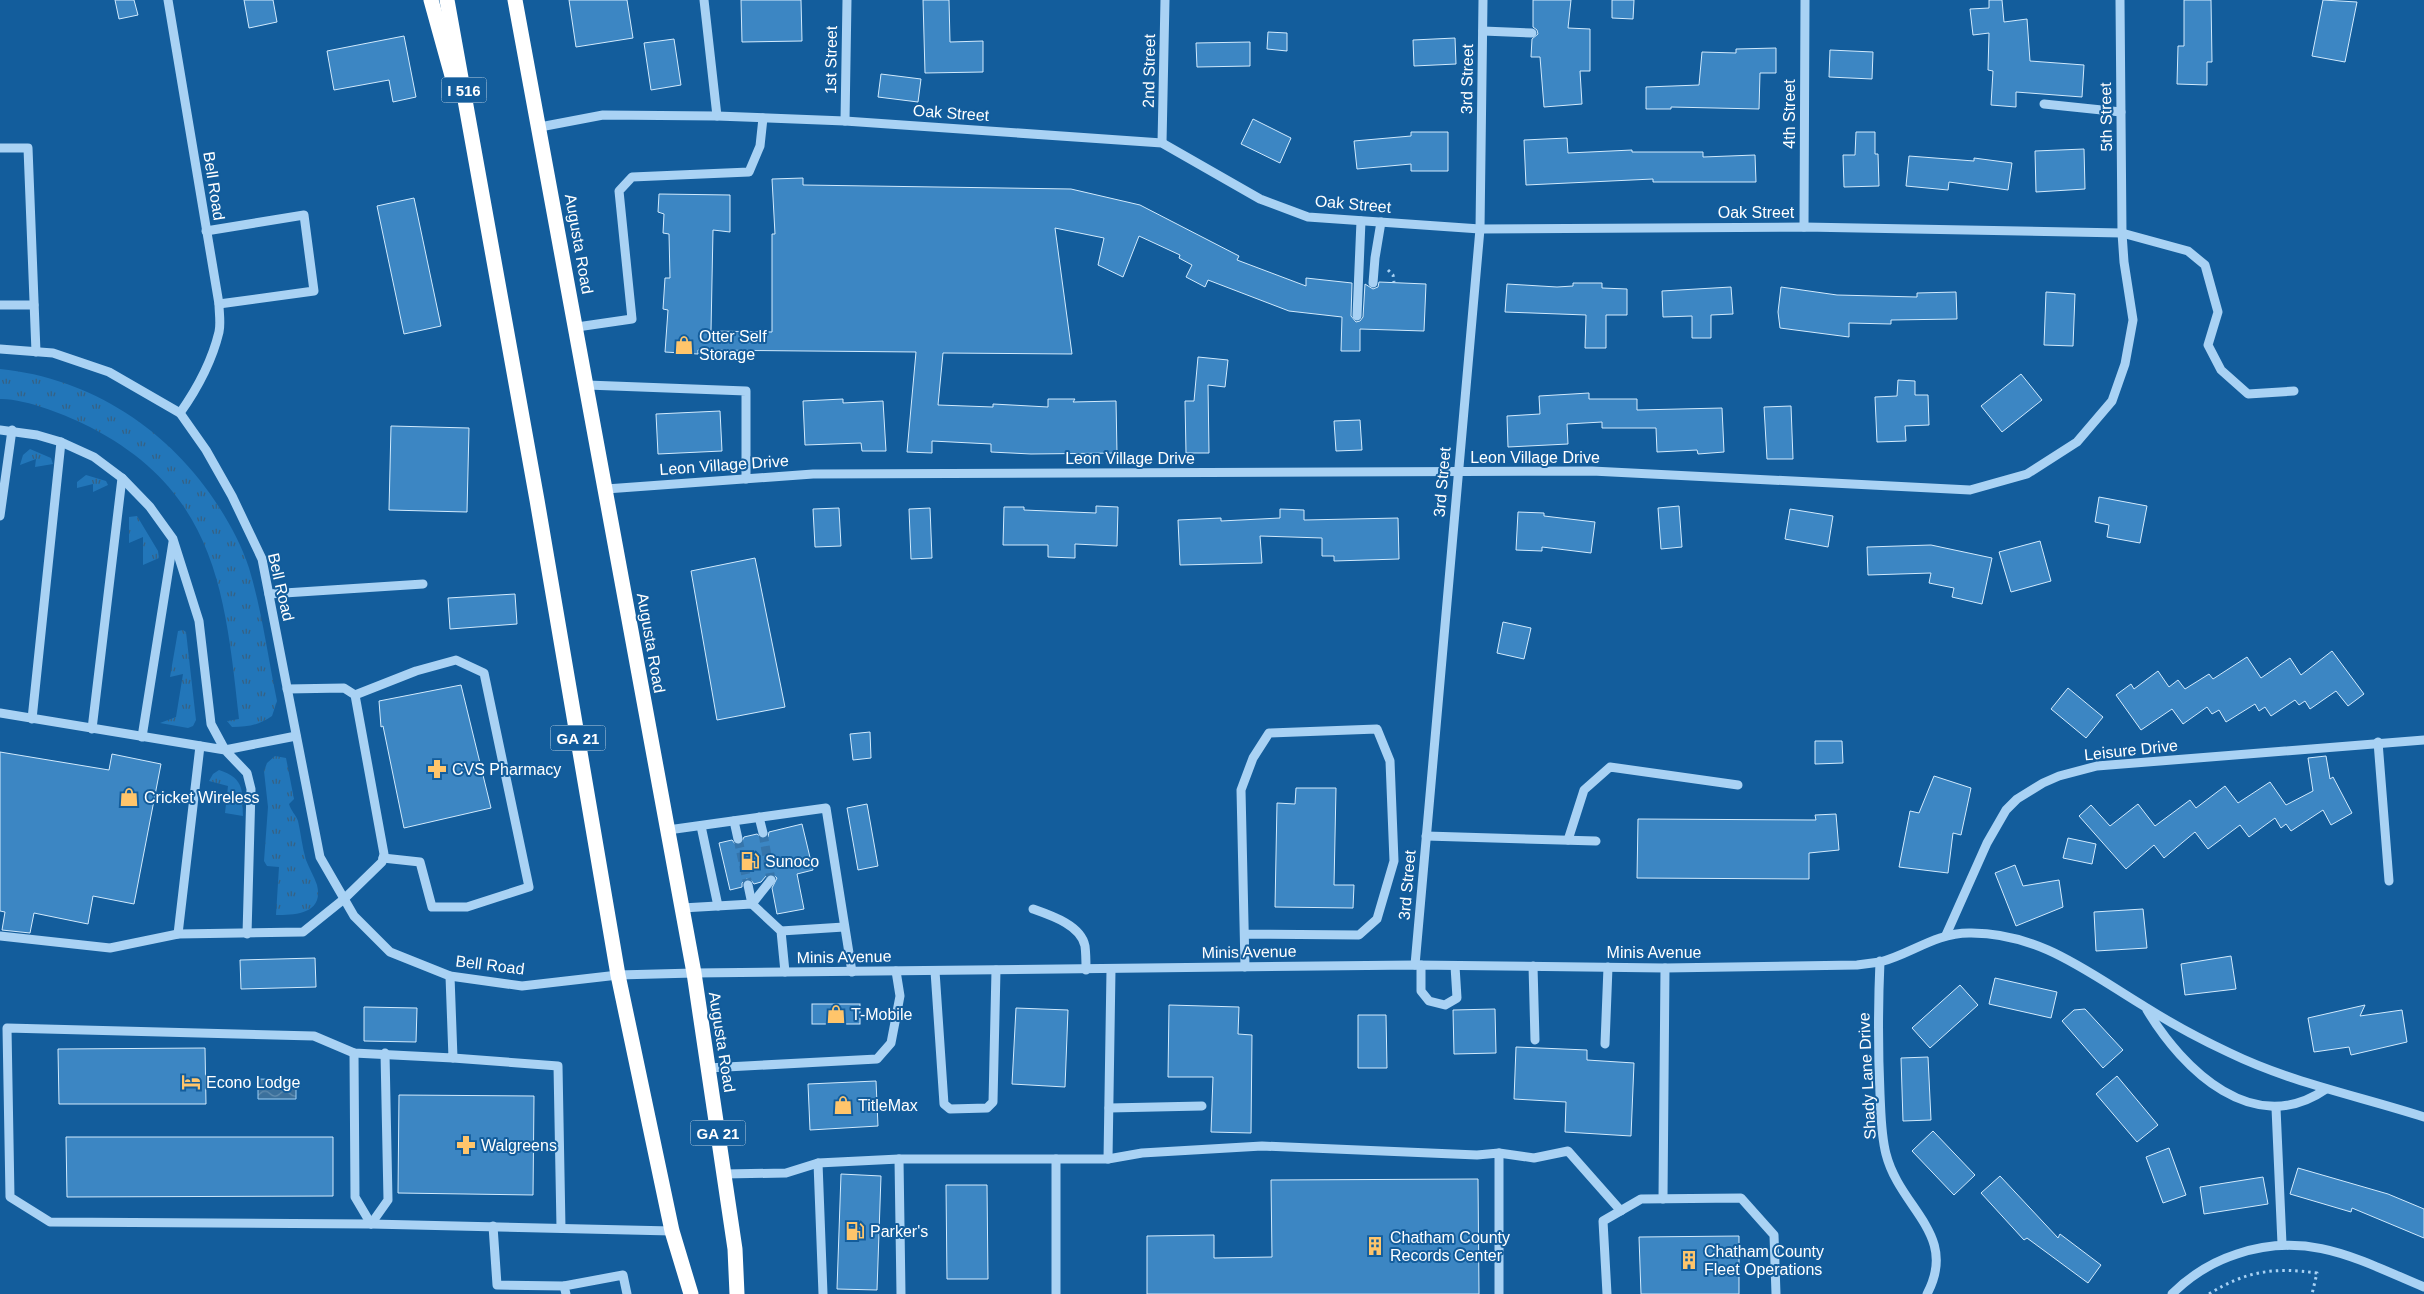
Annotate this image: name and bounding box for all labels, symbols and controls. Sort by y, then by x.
street label: 1st Street [822,25,840,94]
street label: 2nd Street [1140,33,1158,108]
street label: 3rd Street [1458,43,1476,114]
road number: I 516 [442,78,486,102]
street label: 4th Street [1781,79,1798,149]
street label: 5th Street [2097,82,2115,152]
street label: Oak Street [912,102,990,124]
street label: Bell Road [200,150,228,222]
street label: Oak Street [1314,192,1392,216]
street label: Augusta Road [562,193,596,295]
street label: Oak Street [1718,204,1795,221]
place label: Otter Self Storage [699,328,767,363]
shop icon: Otter Self Storage [673,334,695,356]
street label: 3rd Street [1430,446,1454,518]
street label: Leon Village Drive [1470,449,1600,466]
street label: Leon Village Drive [1065,450,1195,467]
street label: Leon Village Drive [659,452,789,478]
street label: Bell Road [265,551,297,623]
street label: Augusta Road [634,592,668,694]
road number: GA 21 [550,726,606,750]
street label: Leisure Drive [2083,737,2179,763]
pharmacy icon: CVS Pharmacy [426,758,448,780]
place label: CVS Pharmacy [452,761,561,778]
shop icon: Cricket Wireless [118,786,140,808]
place label: Cricket Wireless [144,789,260,806]
street label: 3rd Street [1395,849,1419,921]
fuel station icon: Sunoco [739,850,761,872]
place label: Sunoco [765,853,819,870]
street label: Minis Avenue [1201,943,1297,961]
street label: Minis Avenue [1607,944,1702,961]
street label: Minis Avenue [796,948,892,966]
street label: Bell Road [455,952,525,978]
street label: Augusta Road [706,991,738,1093]
shop icon: T-Mobile [825,1003,847,1025]
place label: T-Mobile [851,1006,912,1023]
street label: Shady Lane Drive [1855,1012,1879,1140]
hotel icon: Econo Lodge [180,1071,202,1093]
place label: Econo Lodge [206,1074,300,1091]
shop icon: TitleMax [832,1094,854,1116]
place label: TitleMax [858,1097,918,1114]
road number: GA 21 [690,1120,746,1146]
pharmacy icon: Walgreens [455,1134,477,1156]
place label: Walgreens [481,1137,557,1154]
fuel station icon: Parker's [844,1220,866,1242]
place label: Parker's [870,1223,928,1240]
place label: Chatham County Records Center [1390,1229,1510,1264]
building icon: Chatham County Records Center [1364,1235,1386,1257]
place label: Chatham County Fleet Operations [1704,1243,1824,1278]
building icon: Chatham County Fleet Operations [1678,1249,1700,1271]

